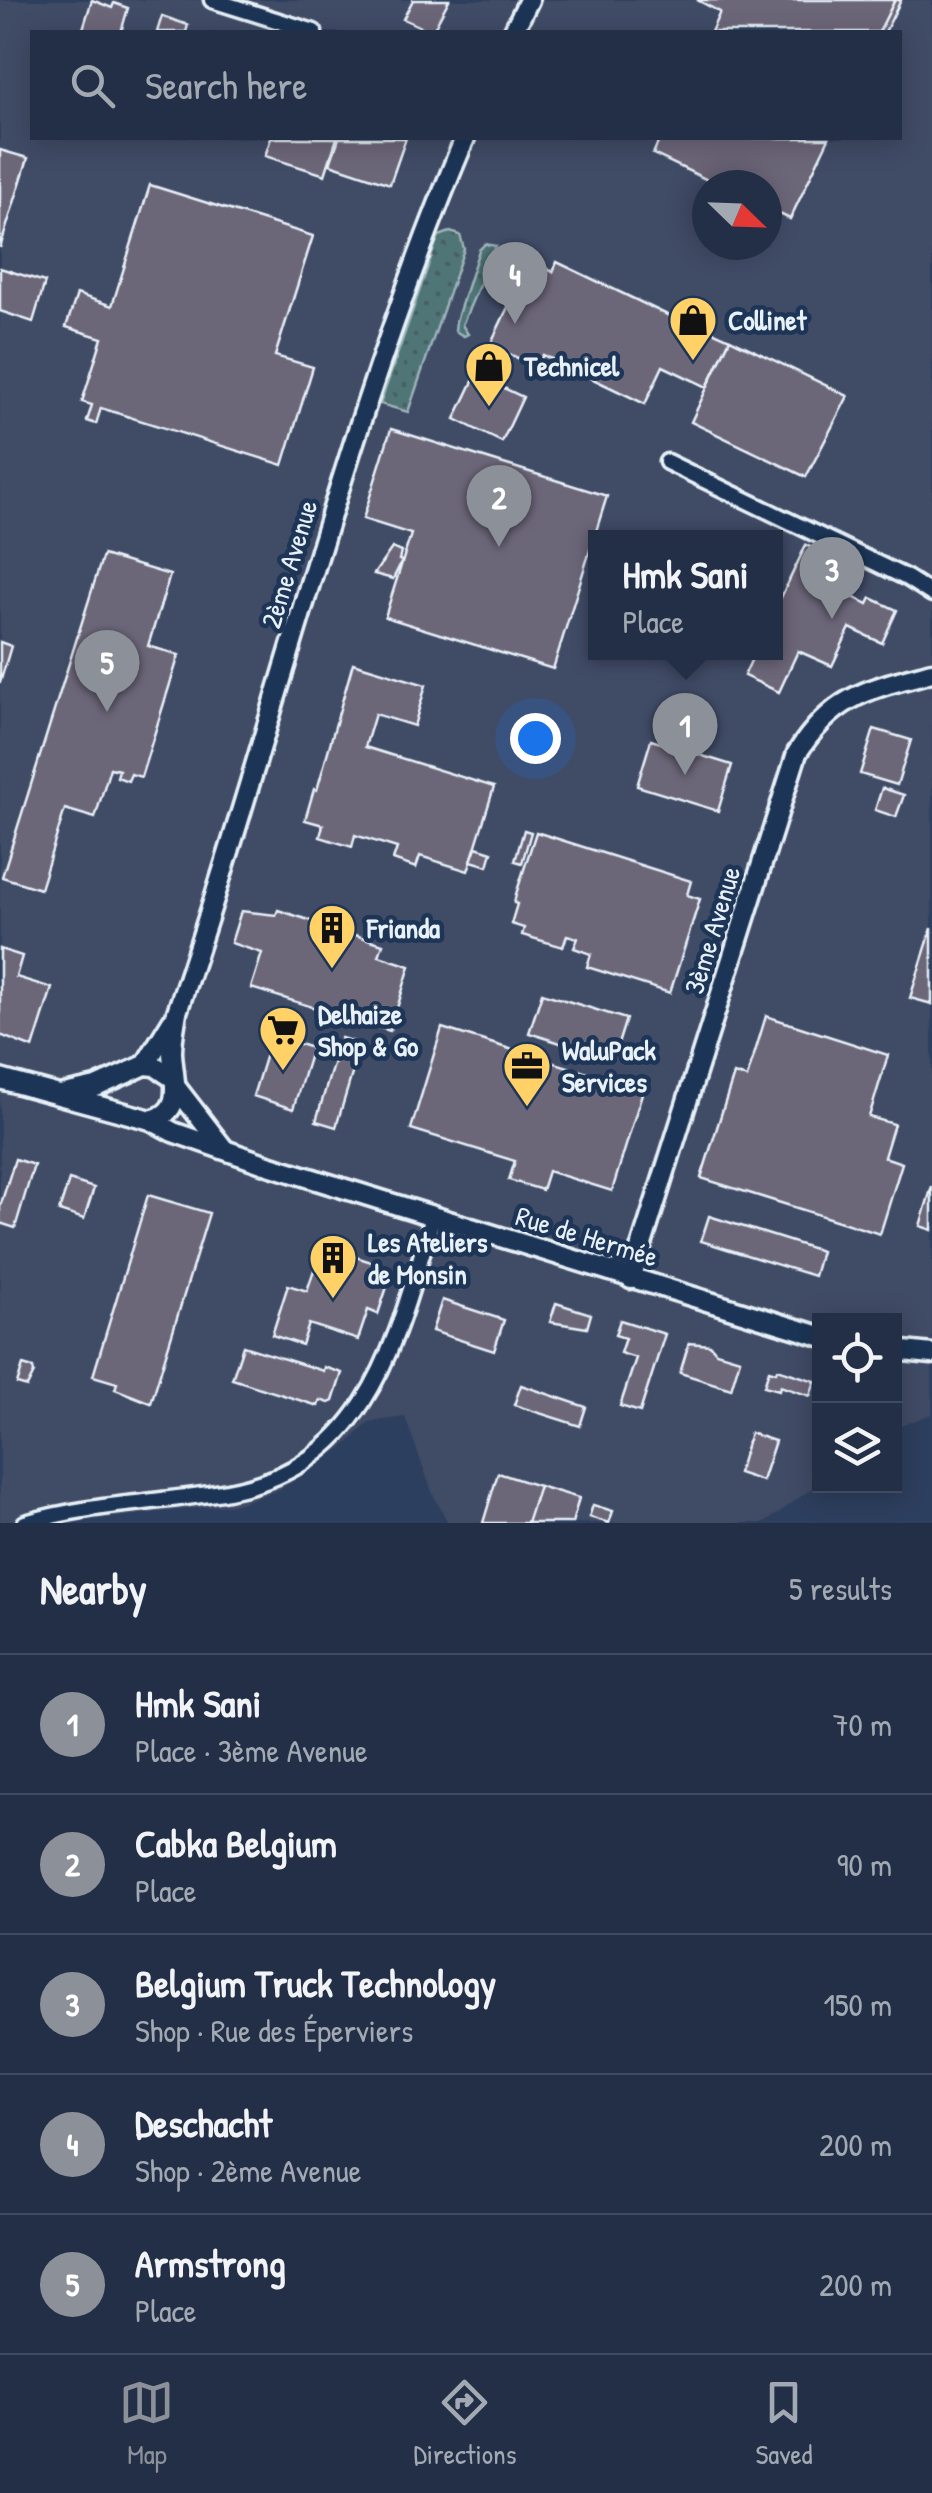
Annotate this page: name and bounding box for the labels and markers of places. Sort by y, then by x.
pin: 4 [482,242,548,324]
shop icon: Collinet [667,294,719,362]
place label: Collinet [728,301,808,339]
shop icon: Technicel [463,340,515,408]
place label: Technicel [523,347,620,385]
pin: 2 [466,464,532,547]
pin: 3 [800,536,864,619]
pin: 5 [74,630,140,712]
pin: 1 [652,692,718,775]
building icon: Frianda [306,902,358,970]
place label: Frianda [366,909,440,947]
place label: Delhaize Shop & Go [318,995,419,1066]
supermarket icon: Delhaize Shop & Go [257,1004,309,1072]
place label: WaluPack Services [562,1031,656,1101]
office icon: WaluPack Services [501,1040,553,1108]
place label: Les Ateliers de Monsin [368,1223,488,1293]
building icon: Les Ateliers de Monsin [307,1232,359,1300]

